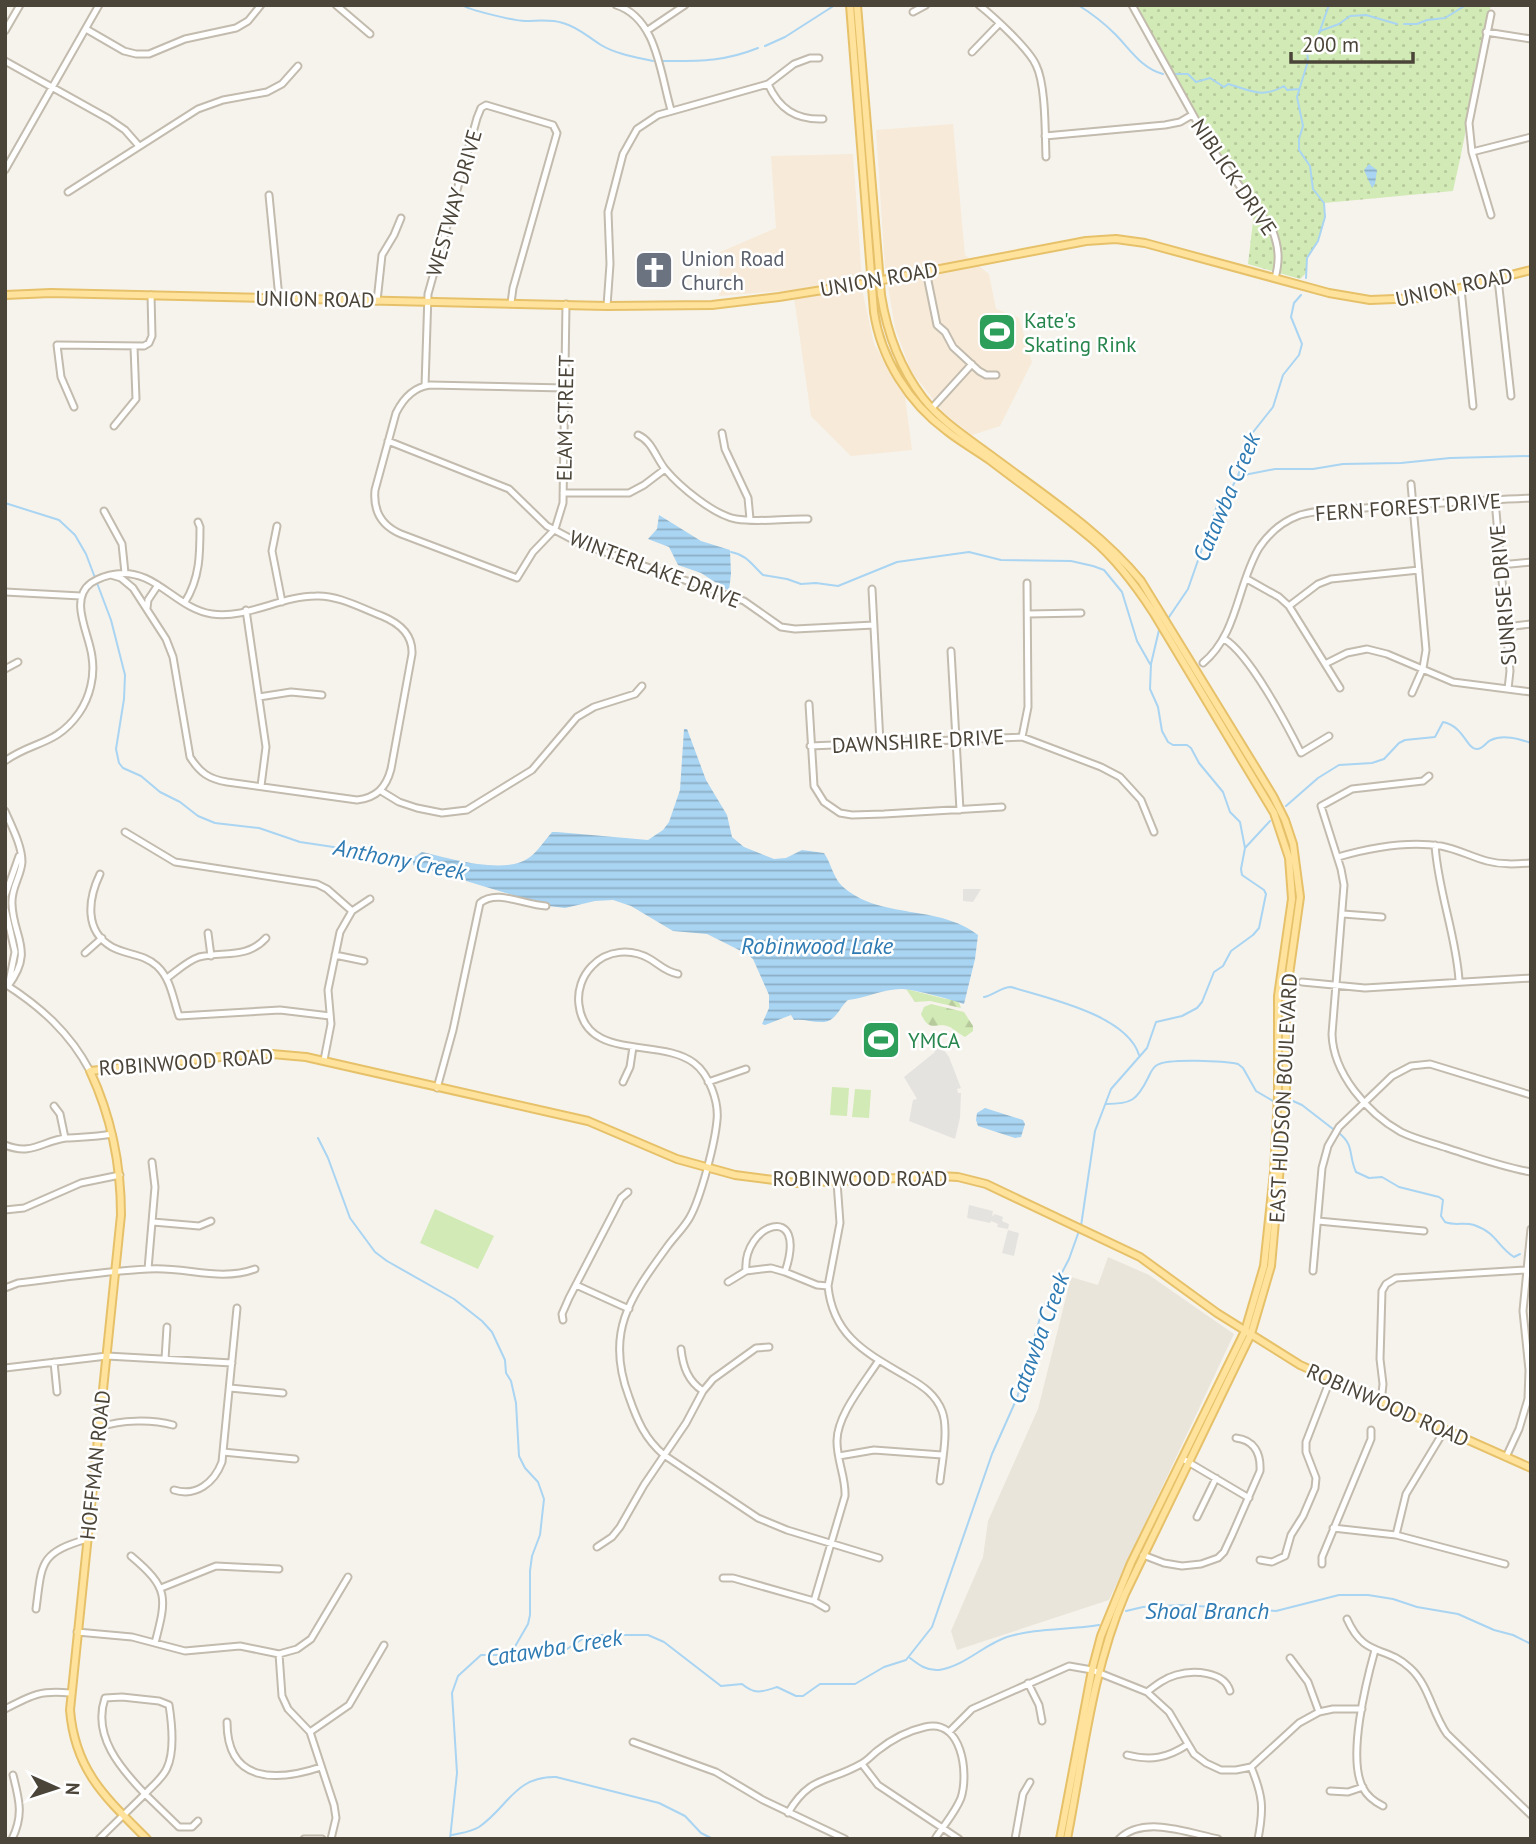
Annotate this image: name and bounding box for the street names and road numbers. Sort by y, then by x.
street label: NIBLICK DRIVE [1185,114,1283,240]
street label: WESTWAY DRIVE [420,126,488,280]
street label: UNION ROAD [818,255,940,303]
street label: UNION ROAD [1393,261,1515,313]
street label: UNION ROAD [255,284,375,314]
street label: ELAM STREET [550,354,580,481]
street label: FERN FOREST DRIVE [1314,487,1502,527]
street label: WINTERLAKE DRIVE [565,524,745,614]
street label: SUNRISE DRIVE [1483,524,1523,666]
street label: DAWNSHIRE DRIVE [831,723,1005,759]
street label: EAST HUDSON BOULEVARD [1263,973,1303,1223]
street label: ROBINWOOD ROAD [98,1042,274,1082]
street label: ROBINWOOD ROAD [773,1165,947,1192]
street label: ROBINWOOD ROAD [1303,1357,1473,1453]
street label: HOFFMAN ROAD [74,1389,116,1541]

